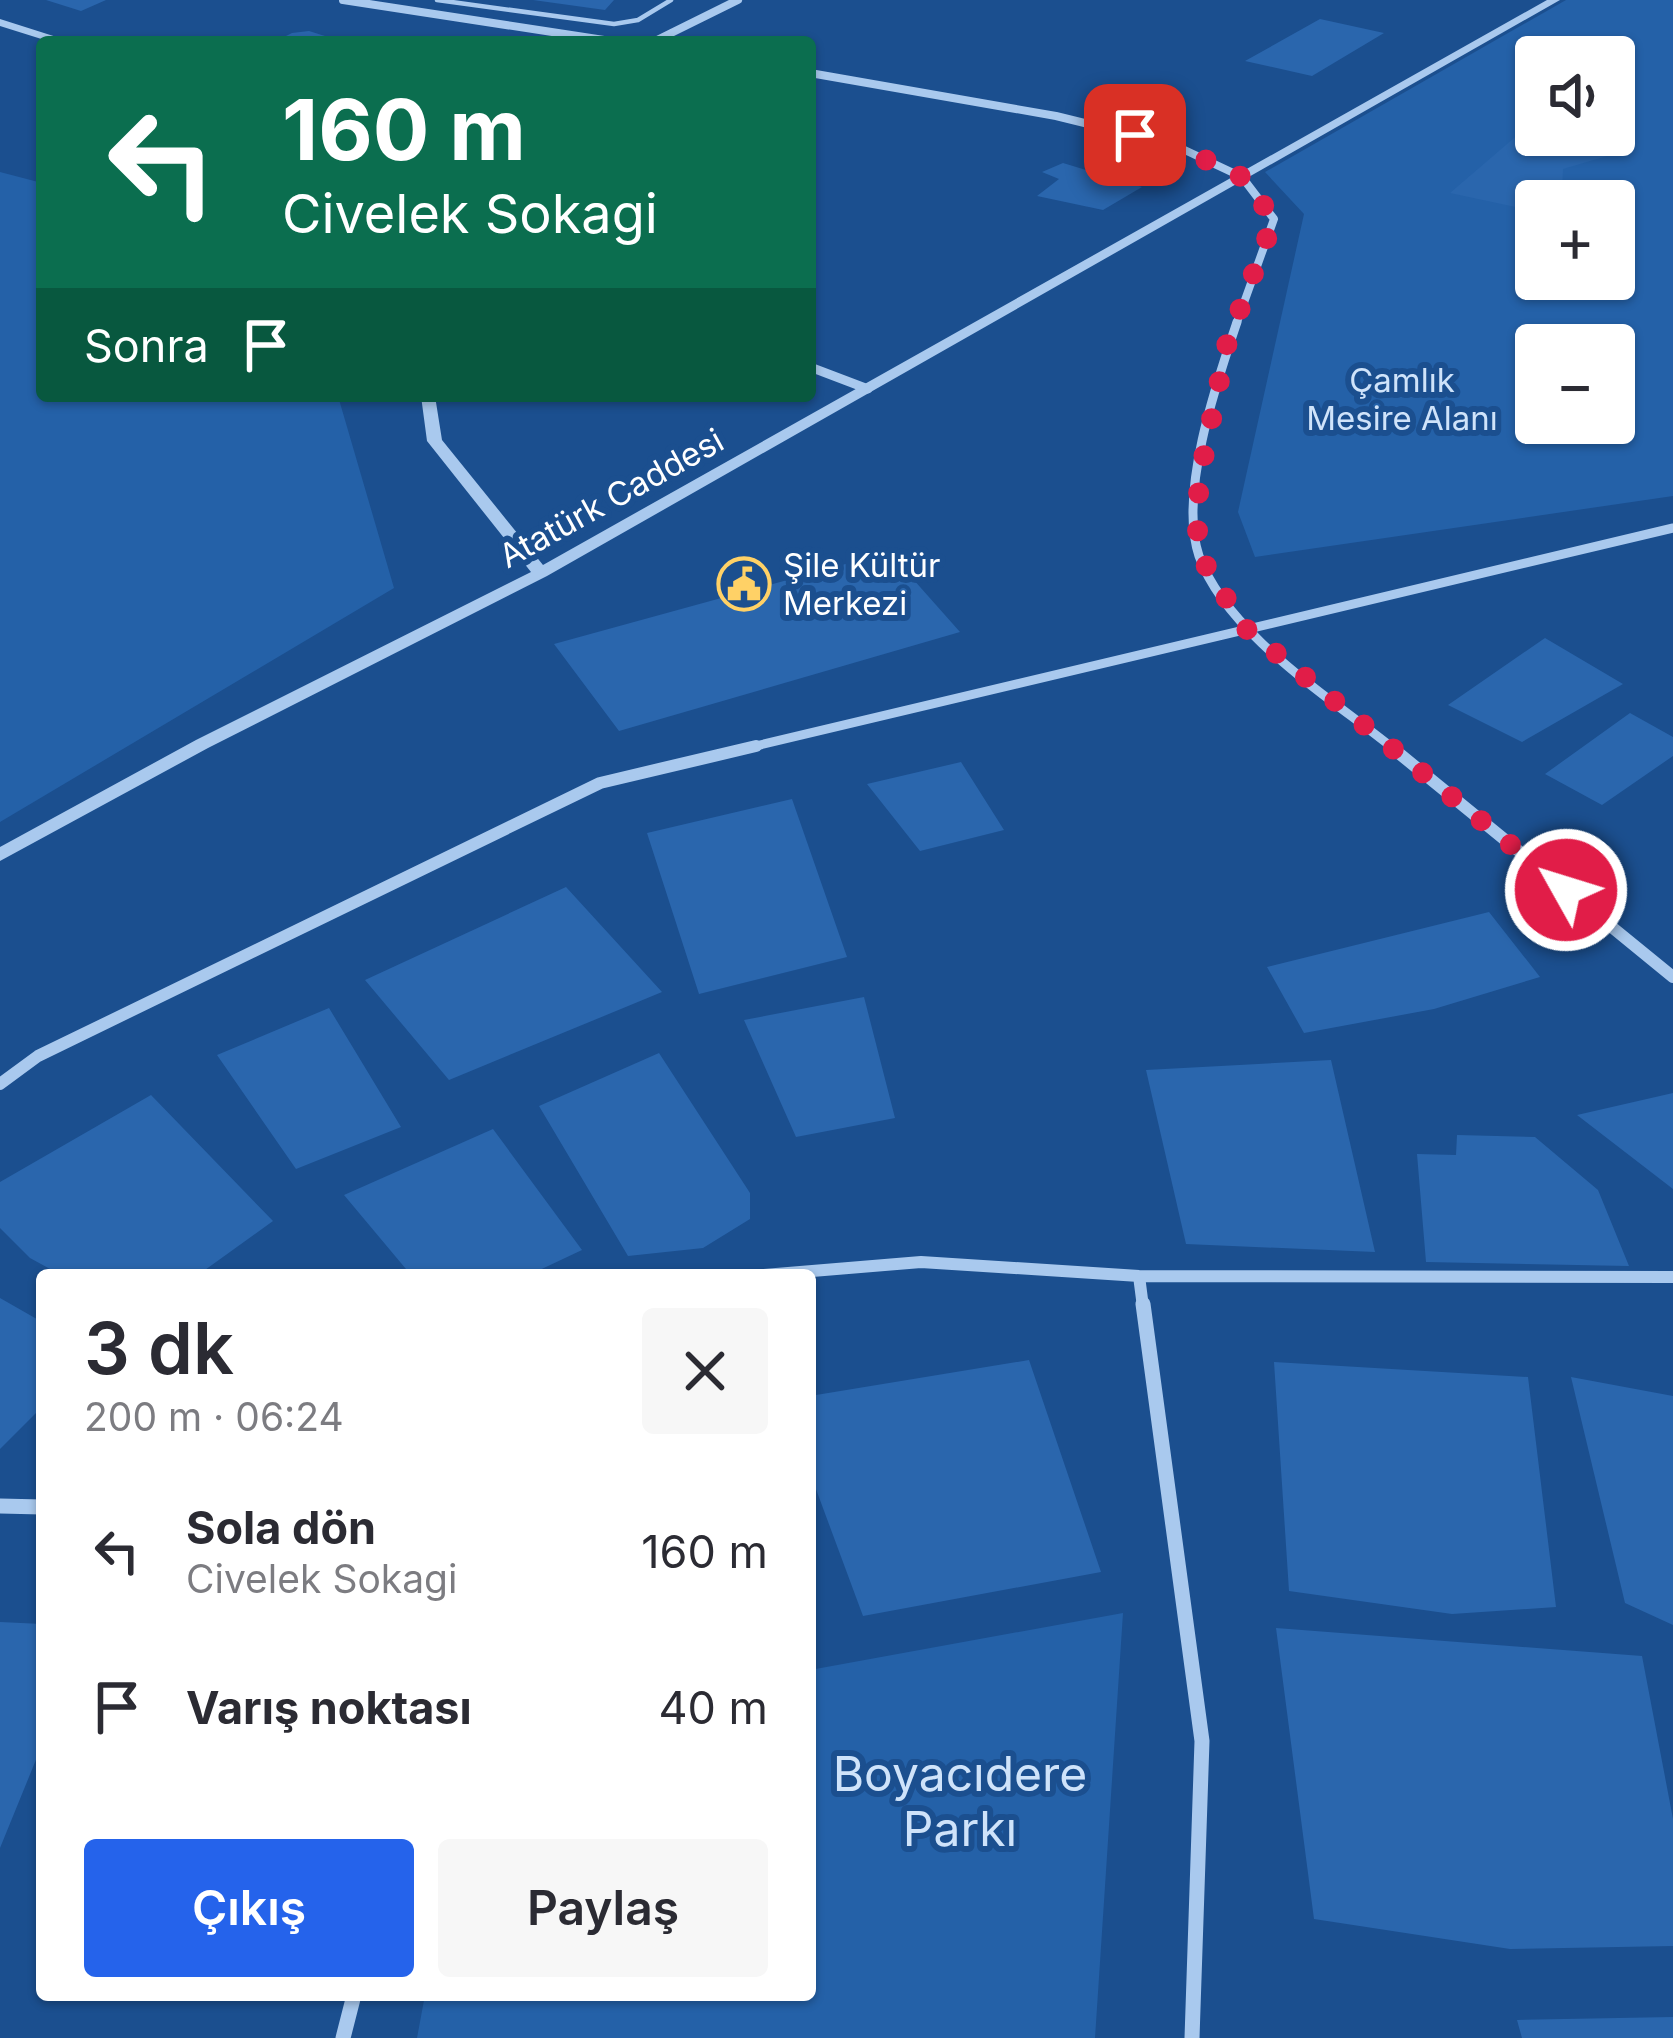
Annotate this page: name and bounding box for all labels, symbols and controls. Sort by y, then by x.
map controls [1515,36,1635,444]
button: sound [1515,36,1635,156]
text: 160 m [282,79,526,180]
icon: left [84,84,240,240]
pin [1084,84,1186,186]
icon: arrive [1102,102,1168,168]
button: + [1515,180,1635,300]
text: Civelek Sokagi [282,181,658,246]
icon: arrive [233,312,299,378]
text: Sonra [84,318,209,373]
button: − [1515,324,1635,444]
park label: Çamlık Mesire Alanı [1306,360,1498,438]
street label: Atatürk Caddesi [492,420,730,576]
place label: Şile Kültür Merkezi [783,545,940,623]
public building icon: Şile Kültür Merkezi [716,556,772,612]
position arrow [1503,827,1629,953]
text: 3 dk [84,1304,234,1391]
button: close [642,1308,768,1434]
text: 200 m · 06:24 [84,1393,344,1440]
text: Sola dön [186,1500,376,1555]
icon: left [84,1518,150,1584]
text: 160 m [641,1524,768,1579]
text: Civelek Sokagi [186,1555,457,1602]
icon: arrive [84,1674,150,1740]
text: Varış noktası [186,1680,472,1735]
text: 40 m [658,1680,768,1735]
park label: Boyacıdere Parkı [833,1744,1087,1858]
button: Çıkış [84,1839,414,1977]
button: Paylaş [438,1839,768,1977]

